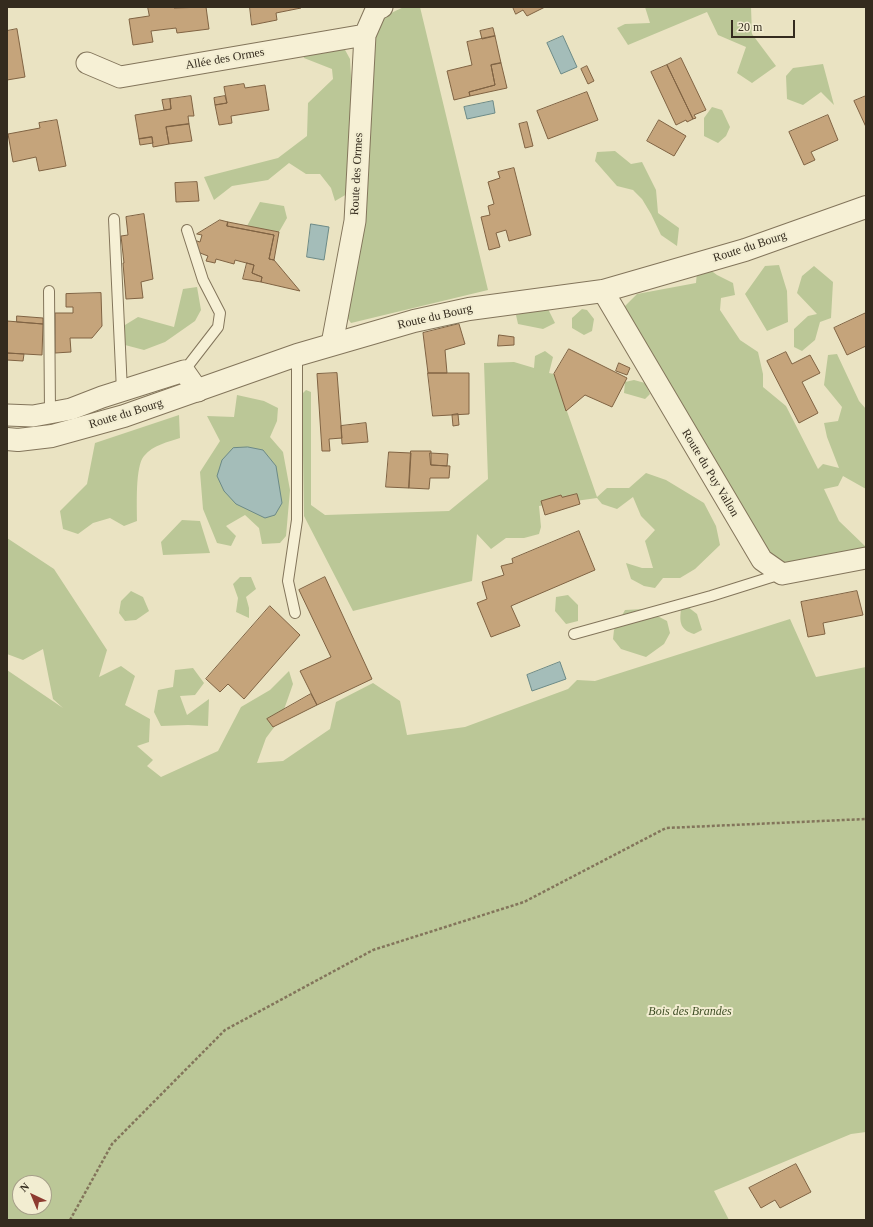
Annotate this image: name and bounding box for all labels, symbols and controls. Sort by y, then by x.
scale bar [733,12,797,38]
text: 20 m [738,20,762,34]
street label: Allée des Ormes [184,45,266,73]
street label: Route des Ormes [348,132,366,216]
street label: Route du Bourg [711,228,789,266]
street label: Route du Bourg [396,301,474,333]
street label: Route du Bourg [87,396,165,432]
street label: Route du Puy Vallon [678,427,742,519]
park label: Bois des Brandes [648,1005,732,1019]
north arrow [12,1175,52,1215]
text: N [17,1180,31,1194]

